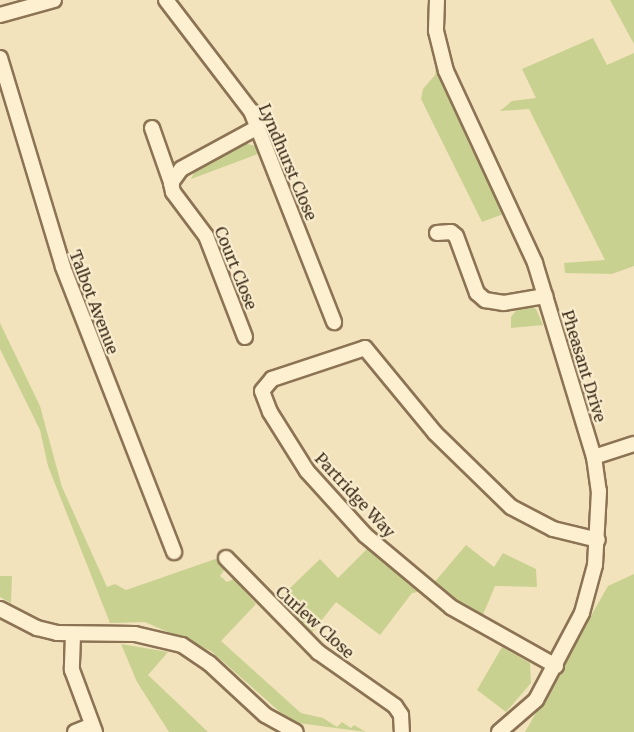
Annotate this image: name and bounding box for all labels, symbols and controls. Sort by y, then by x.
street label: Lyndhurst Close [255,101,321,223]
street label: Court Close [211,224,261,312]
street label: Talbot Avenue [65,247,123,357]
street label: Pheasant Drive [558,308,610,424]
street label: Partridge Way [311,449,399,541]
street label: Curlew Close [272,582,358,662]

